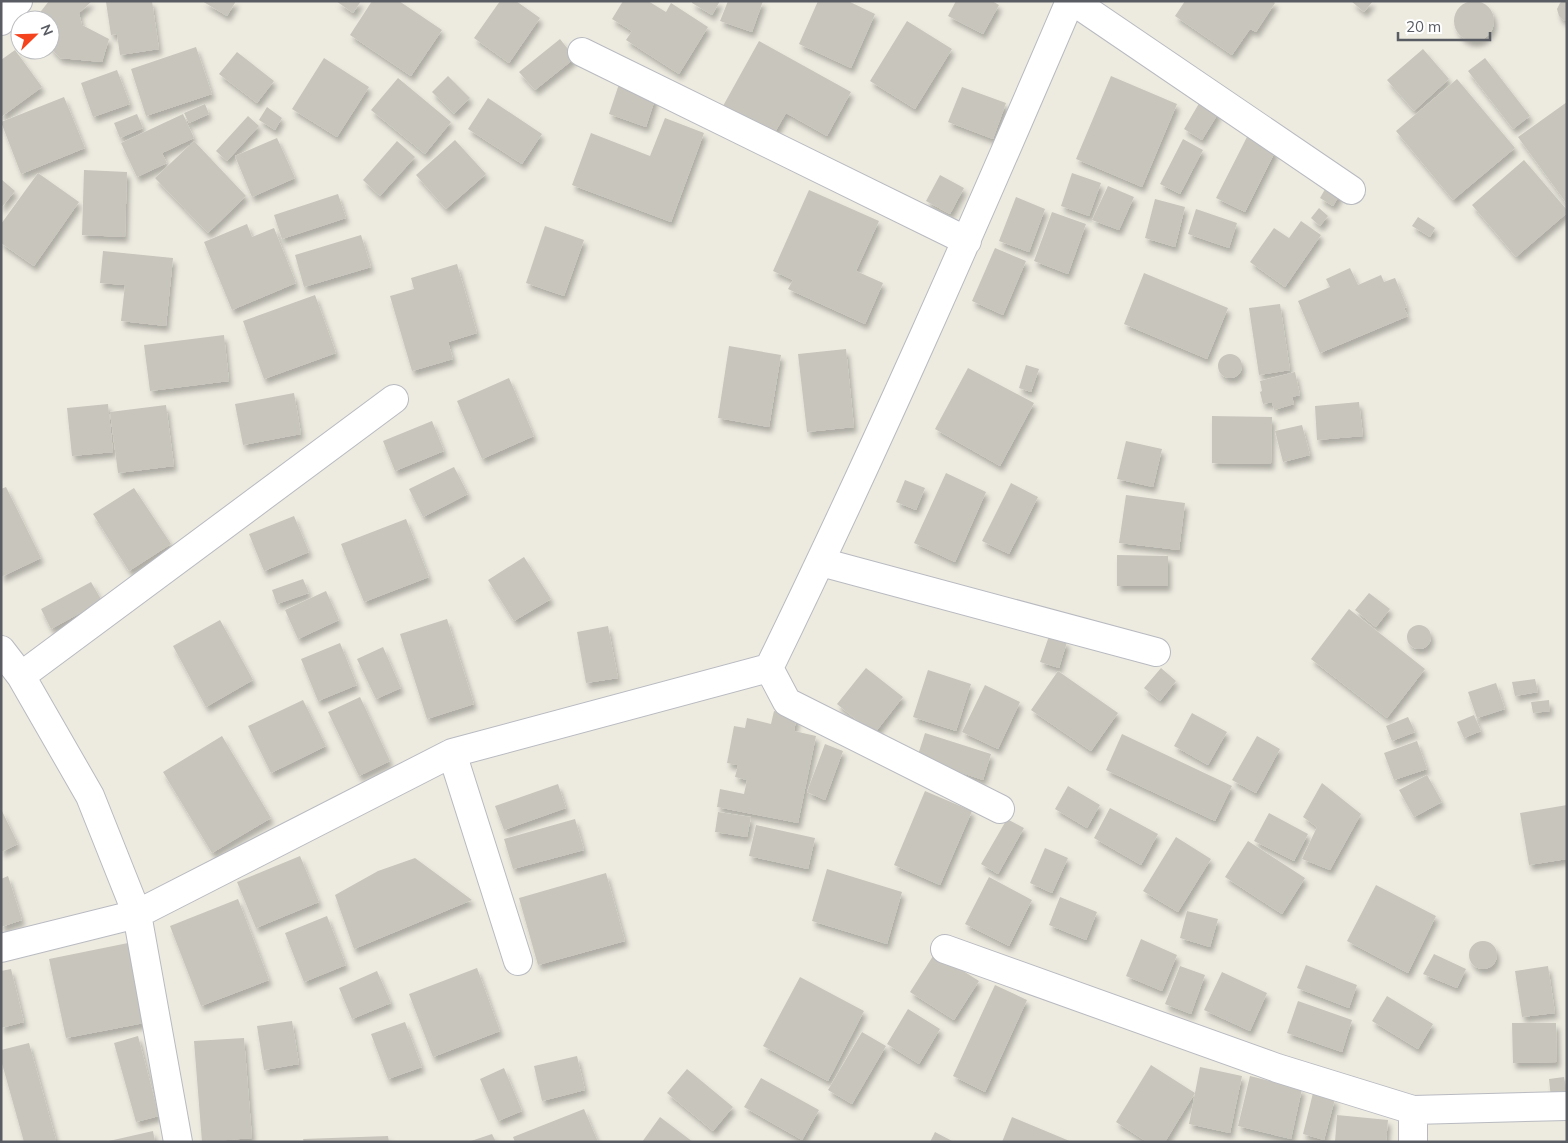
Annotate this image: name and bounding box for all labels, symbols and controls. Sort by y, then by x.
north arrow [10,10,60,60]
scale bar [1398,10,1490,42]
text: 20 m [1406,17,1441,36]
text: N [37,22,57,38]

